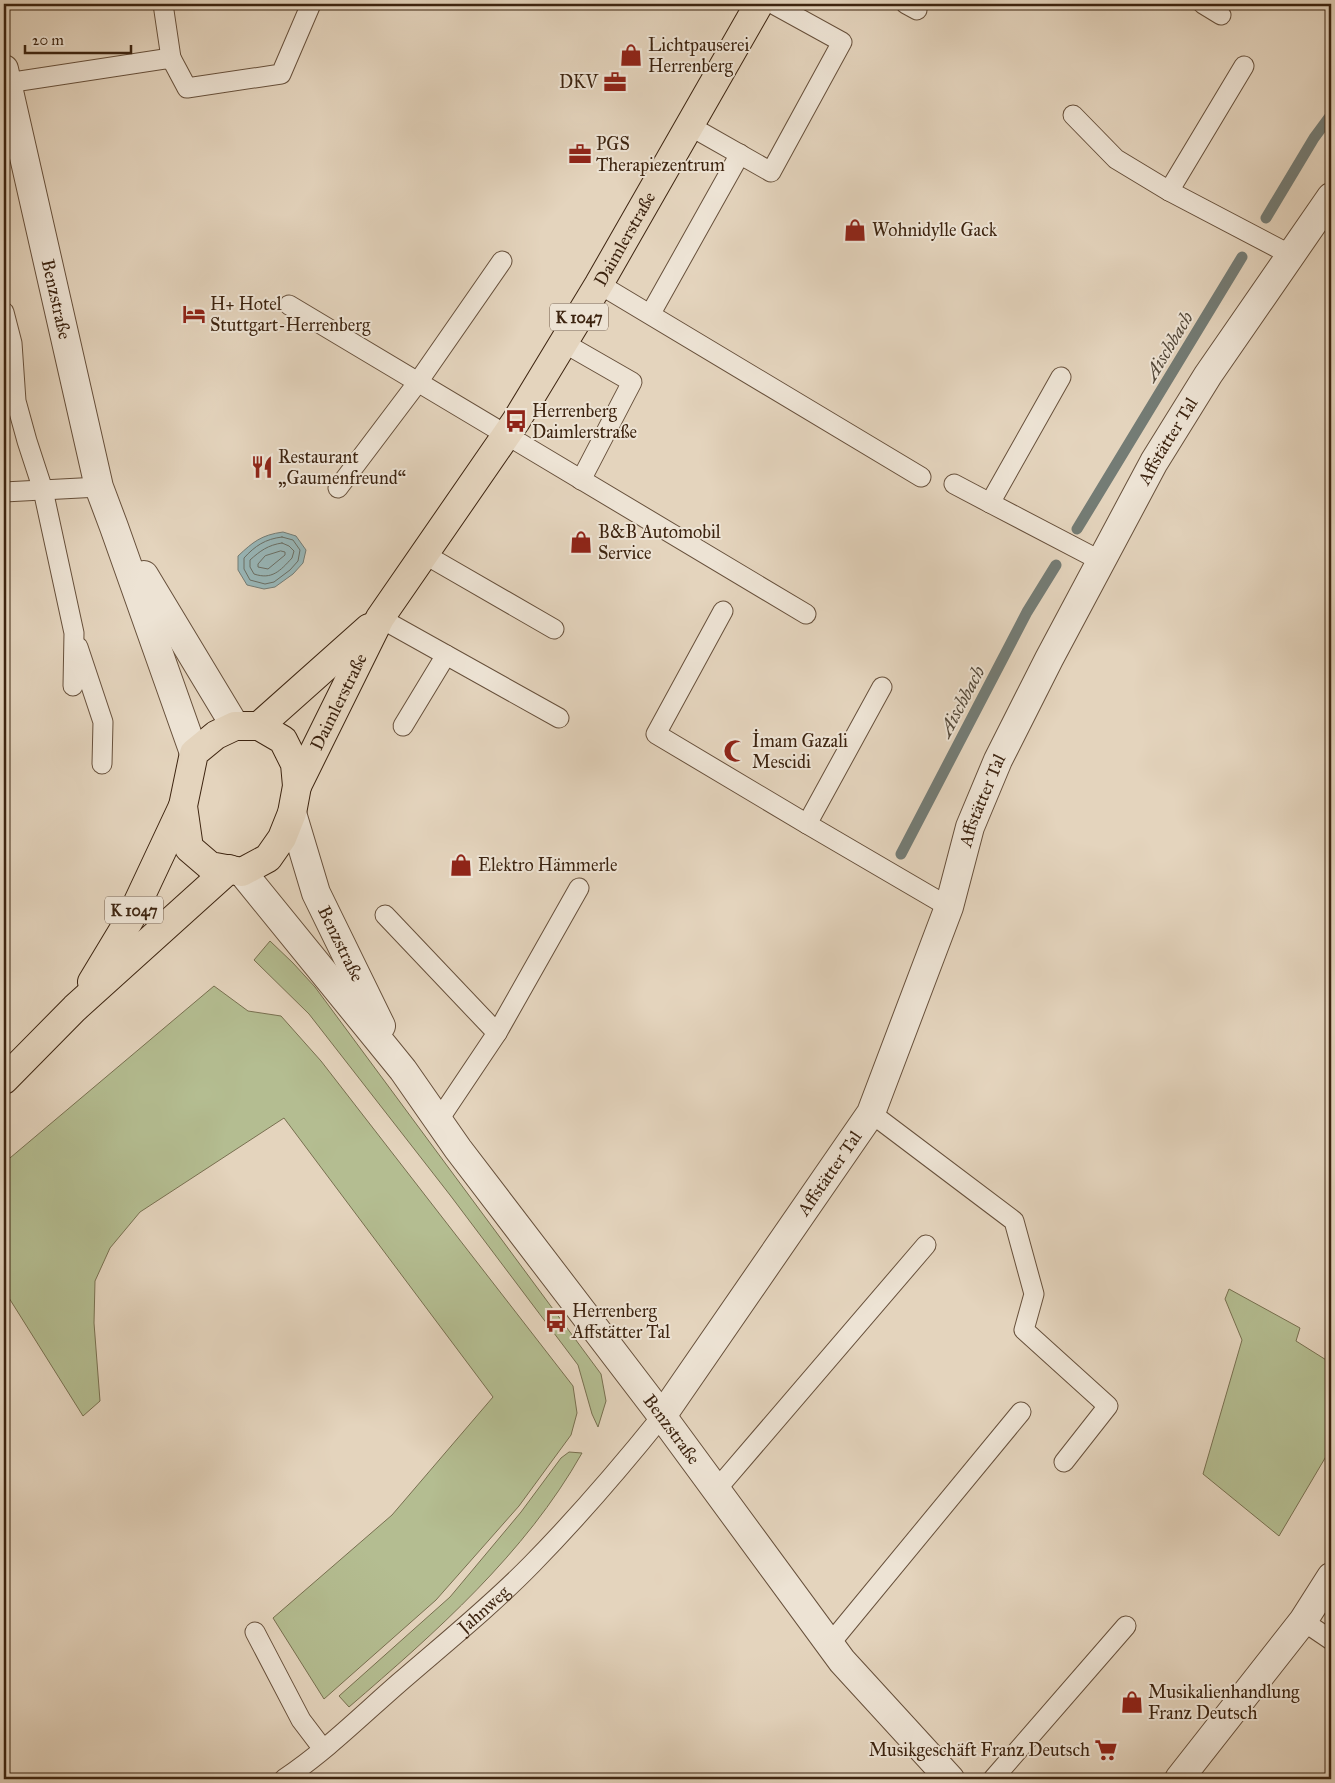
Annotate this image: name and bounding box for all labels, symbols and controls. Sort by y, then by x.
scale bar [25,22,131,54]
text: 20 m [32,31,64,49]
place label: Lichtpauserei Herrenberg [648,34,749,78]
shop icon: Lichtpauserei Herrenberg [618,42,644,68]
office icon: DKV [602,69,628,95]
place label: DKV [559,71,599,93]
place label: PGS Therapiezentrum [596,133,725,176]
office icon: PGS Therapiezentrum [567,141,593,167]
street label: Daimlerstraße [589,188,660,290]
shop icon: Wohnidylle Gack [842,217,868,243]
place label: Wohnidylle Gack [872,219,998,241]
street label: Benzstraße [37,257,76,341]
place label: H+ Hotel Stuttgart-Herrenberg [210,293,371,337]
hotel icon: H+ Hotel Stuttgart-Herrenberg [181,301,207,327]
road number: K 1047 [550,304,608,330]
water label: Aischbach [1138,307,1198,387]
street label: Affstätter Tal [1132,393,1202,489]
place label: Herrenberg Daimlerstraße [532,400,637,443]
bus stop icon: Herrenberg Daimlerstraße [503,408,529,434]
place label: Restaurant „Gaumenfreund“ [278,446,406,489]
restaurant icon: Restaurant „Gaumenfreund“ [249,454,275,480]
place label: B&B Automobil Service [598,521,721,564]
shop icon: B&B Automobil Service [568,529,594,555]
street label: Daimlerstraße [305,650,372,754]
water label: Aischbach [932,662,990,742]
place label: İmam Gazali Mescidi [752,729,848,773]
mosque icon: İmam Gazali Mescidi [722,738,748,764]
street label: Affstätter Tal [954,750,1010,850]
shop icon: Elektro Hämmerle [448,852,474,878]
place label: Elektro Hämmerle [478,854,617,876]
road number: K 1047 [105,896,163,924]
street label: Benzstraße [313,902,369,985]
street label: Affstätter Tal [792,1126,866,1221]
place label: Herrenberg Affstätter Tal [571,1300,670,1343]
bus stop icon: Herrenberg Affstätter Tal [543,1308,569,1334]
street label: Benzstraße [639,1390,705,1469]
street label: Jahnweg [452,1581,515,1640]
place label: Musikalienhandlung Franz Deutsch [1148,1681,1300,1724]
shop icon: Musikalienhandlung Franz Deutsch [1119,1689,1145,1715]
supermarket icon: Musikgeschäft Franz Deutsch [1093,1737,1119,1763]
place label: Musikgeschäft Franz Deutsch [869,1739,1090,1762]

